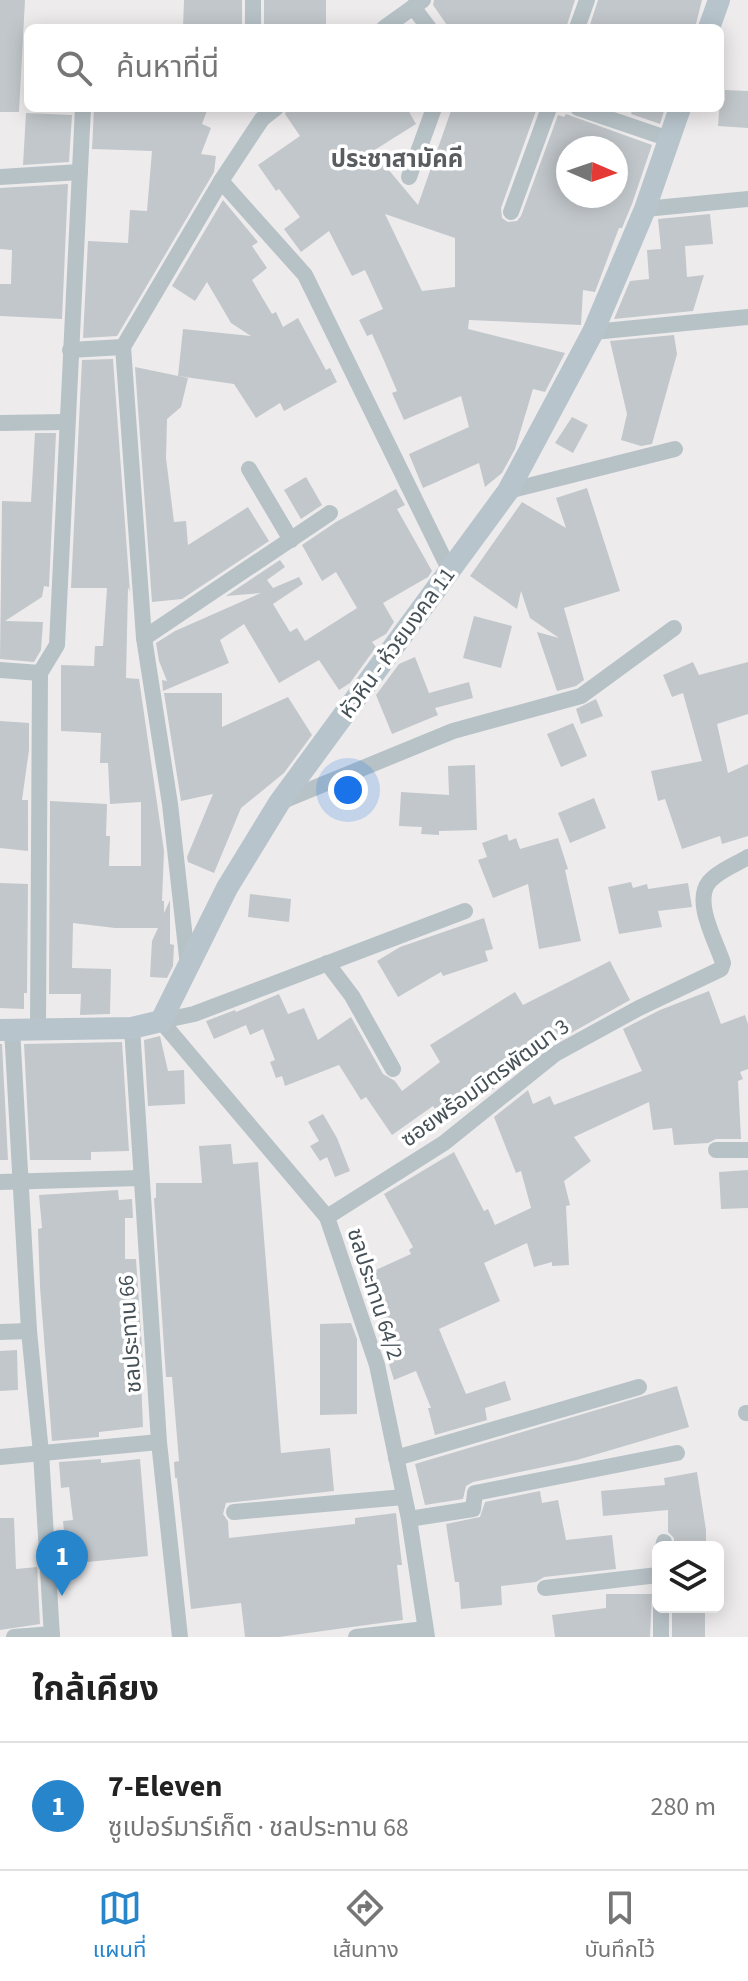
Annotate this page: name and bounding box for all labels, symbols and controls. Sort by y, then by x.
search box [24,24,724,112]
icon: search [52,46,96,90]
text: ค้นหาที่นี่ [116,46,219,89]
north arrow [556,136,628,208]
district label: ประชาสามัคคี [331,142,463,177]
street label: หัวหิน - ห้วยมงคล 11 [331,561,463,725]
your location [328,770,368,810]
street label: ซอยพร้อมมิตรพัฒนา 3 [394,1011,576,1155]
street label: ชลประทาน 64/2 [339,1224,411,1364]
street label: ชลประทาน 66 [110,1274,150,1394]
pin: 1 [36,1530,88,1596]
map controls [652,1541,724,1613]
button: layers [652,1541,724,1613]
text: ใกล้เคียง [32,1665,159,1714]
text: 7-Eleven [108,1765,222,1808]
text: 1 [51,1788,65,1825]
text: 280 m [650,1788,716,1825]
text: ซูเปอร์มาร์เก็ต · ชลประทาน 68 [108,1809,409,1846]
tab: แผนที่ [93,1886,147,1967]
tab: เส้นทาง [332,1886,399,1967]
tab: บันทึกไว้ [584,1886,655,1967]

